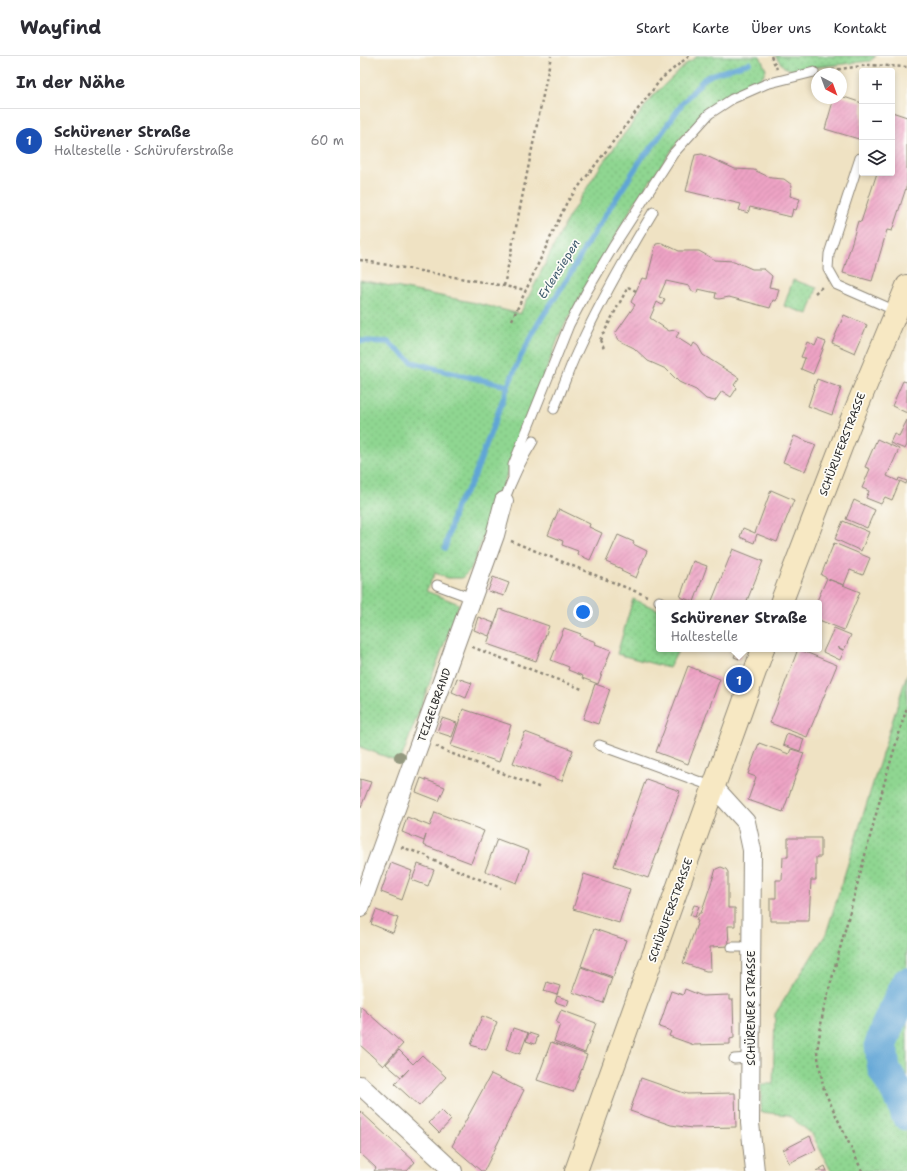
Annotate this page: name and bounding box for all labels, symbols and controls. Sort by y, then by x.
text: Wayfind [20,15,101,40]
text: Start [636,19,670,37]
text: Karte [692,19,729,37]
text: Über uns [751,19,811,37]
text: Kontakt [833,19,887,37]
north arrow [811,68,847,104]
map controls [859,68,895,176]
button: + [859,68,895,104]
text: In der Nähe [16,71,125,93]
button: − [859,104,895,140]
text: Schürener Straße [54,122,191,142]
text: 1 [26,132,32,149]
text: 60 m [311,132,344,149]
button: layers [859,140,895,176]
text: Haltestelle · Schüruferstraße [54,142,234,159]
water label: Erlensiepen [534,236,584,302]
street label: SCHÜRUFERSTRASSE [816,390,869,498]
popup [656,600,822,652]
your location [573,602,593,622]
text: Schürener Straße [671,608,807,628]
text: Haltestelle [671,628,738,645]
pin: 1 [726,665,752,695]
street label: TEIGELBRAND [414,666,455,744]
street label: SCHÜRUFERSTRASSE [645,856,696,964]
street label: SCHÜRENER STRASSE [744,950,759,1066]

